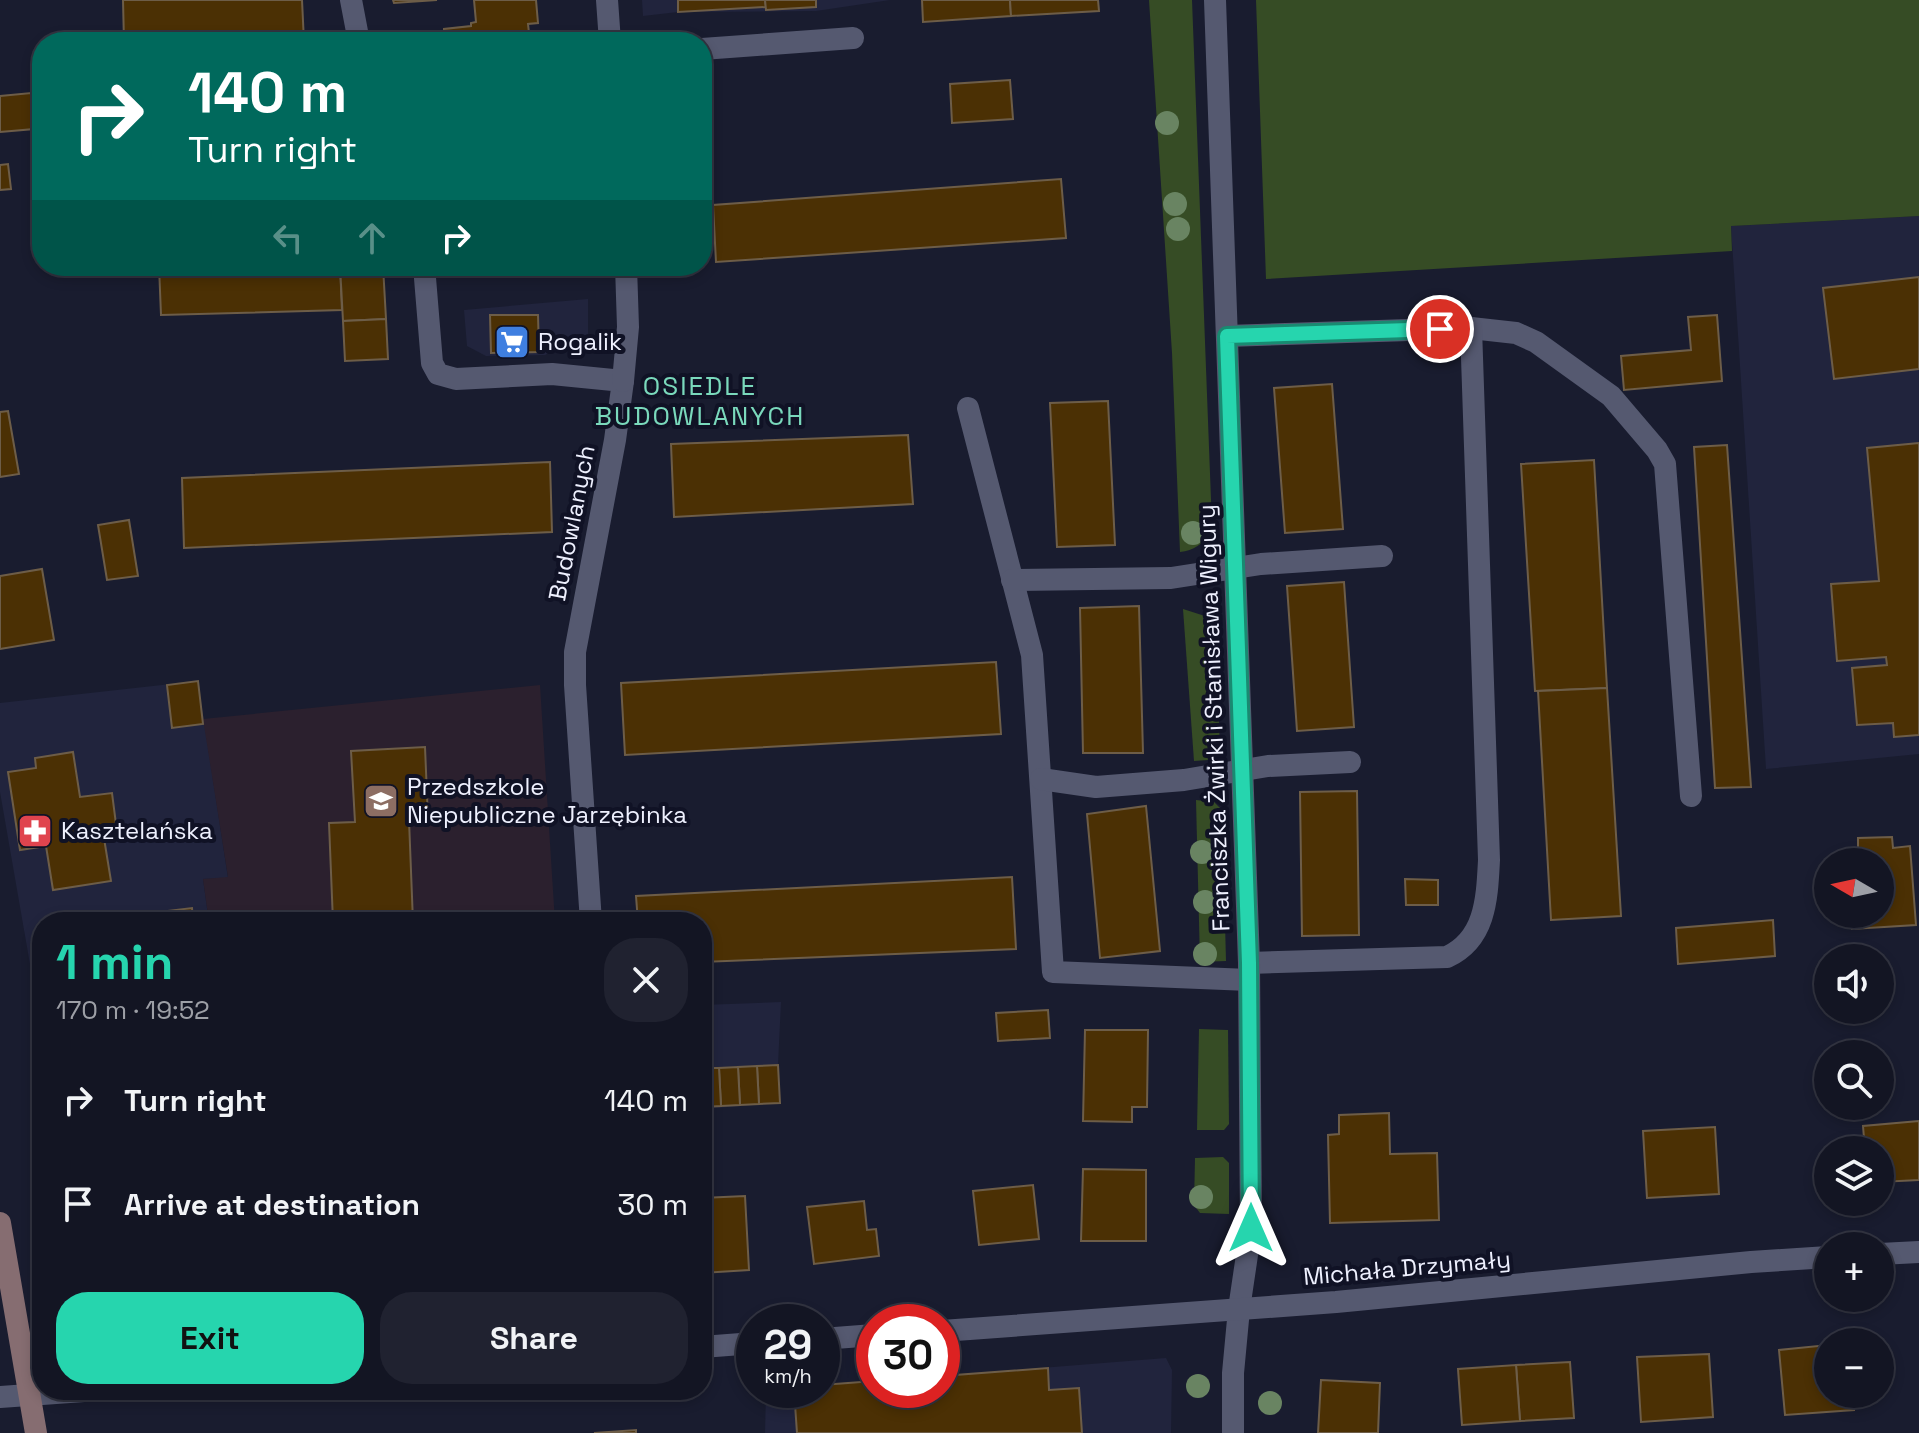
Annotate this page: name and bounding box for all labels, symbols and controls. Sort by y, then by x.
text: 140 m [188,57,347,128]
icon: right [56,64,160,168]
text: Turn right [188,127,357,173]
icon: left [266,216,310,260]
icon: ahead [350,216,394,260]
icon: right [434,216,478,260]
pin [1406,295,1474,363]
icon: arrive [1418,307,1462,351]
supermarket icon: Rogalik [493,323,531,361]
place label: Rogalik [538,326,622,357]
district label: OSIEDLE BUDOWLANYCH [595,369,805,433]
street label: Budowlanych [541,443,602,603]
street label: Franciszka Żwirki i Stanisława Wigury [1191,504,1236,932]
place label: Przedszkole Niepubliczne Jarzębinka [407,771,687,830]
school or university icon: Przedszkole Niepubliczne Jarzębinka [362,782,400,820]
pharmacy icon: Kasztelańska [16,812,54,850]
place label: Kasztelańska [61,815,213,846]
north arrow [1814,848,1894,928]
map controls [1814,848,1894,1408]
text: 1 min [56,932,173,993]
button: close [604,938,688,1022]
button: sound [1814,944,1894,1024]
text: 170 m · 19:52 [56,993,210,1027]
button: search [1814,1040,1894,1120]
icon: right [56,1078,100,1122]
text: Turn right [124,1081,267,1120]
text: 140 m [604,1081,688,1120]
button: layers [1814,1136,1894,1216]
icon: arrive [56,1182,100,1226]
text: Arrive at destination [124,1185,420,1224]
text: 30 m [617,1185,688,1224]
position arrow [1209,1186,1293,1270]
button: + [1814,1232,1894,1312]
street label: Michała Drzymały [1302,1243,1512,1292]
button: Exit [56,1292,364,1384]
button: Share [380,1292,688,1384]
speed limit sign: 30 [856,1304,960,1408]
text: 29 [764,1320,812,1371]
button: − [1814,1328,1894,1408]
text: km/h [764,1363,812,1389]

